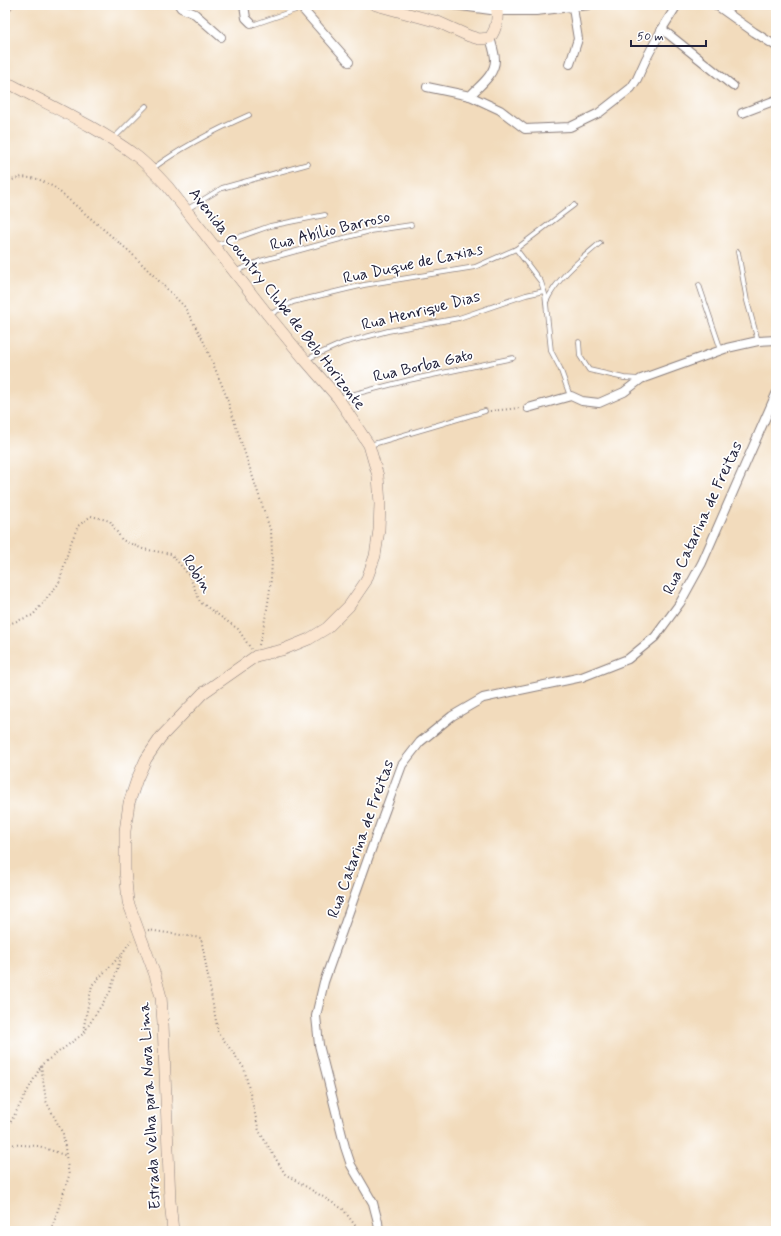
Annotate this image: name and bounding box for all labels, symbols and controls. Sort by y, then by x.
scale bar [631,22,706,48]
text: 50 m [637,29,664,45]
street label: Avenida Country Clube de Belo Horizonte [184,184,370,414]
street label: Rua Abílio Barroso [268,206,392,256]
street label: Rua Duque de Caxias [341,239,485,289]
street label: Rua Henrique Dias [359,286,483,336]
street label: Rua Borba Gato [371,344,475,388]
street label: Rua Catarina de Freitas [658,438,748,598]
street label: Robin [177,551,217,598]
street label: Rua Catarina de Freitas [323,757,399,921]
street label: Estrada Velha para Nova Lima [134,1002,166,1210]

